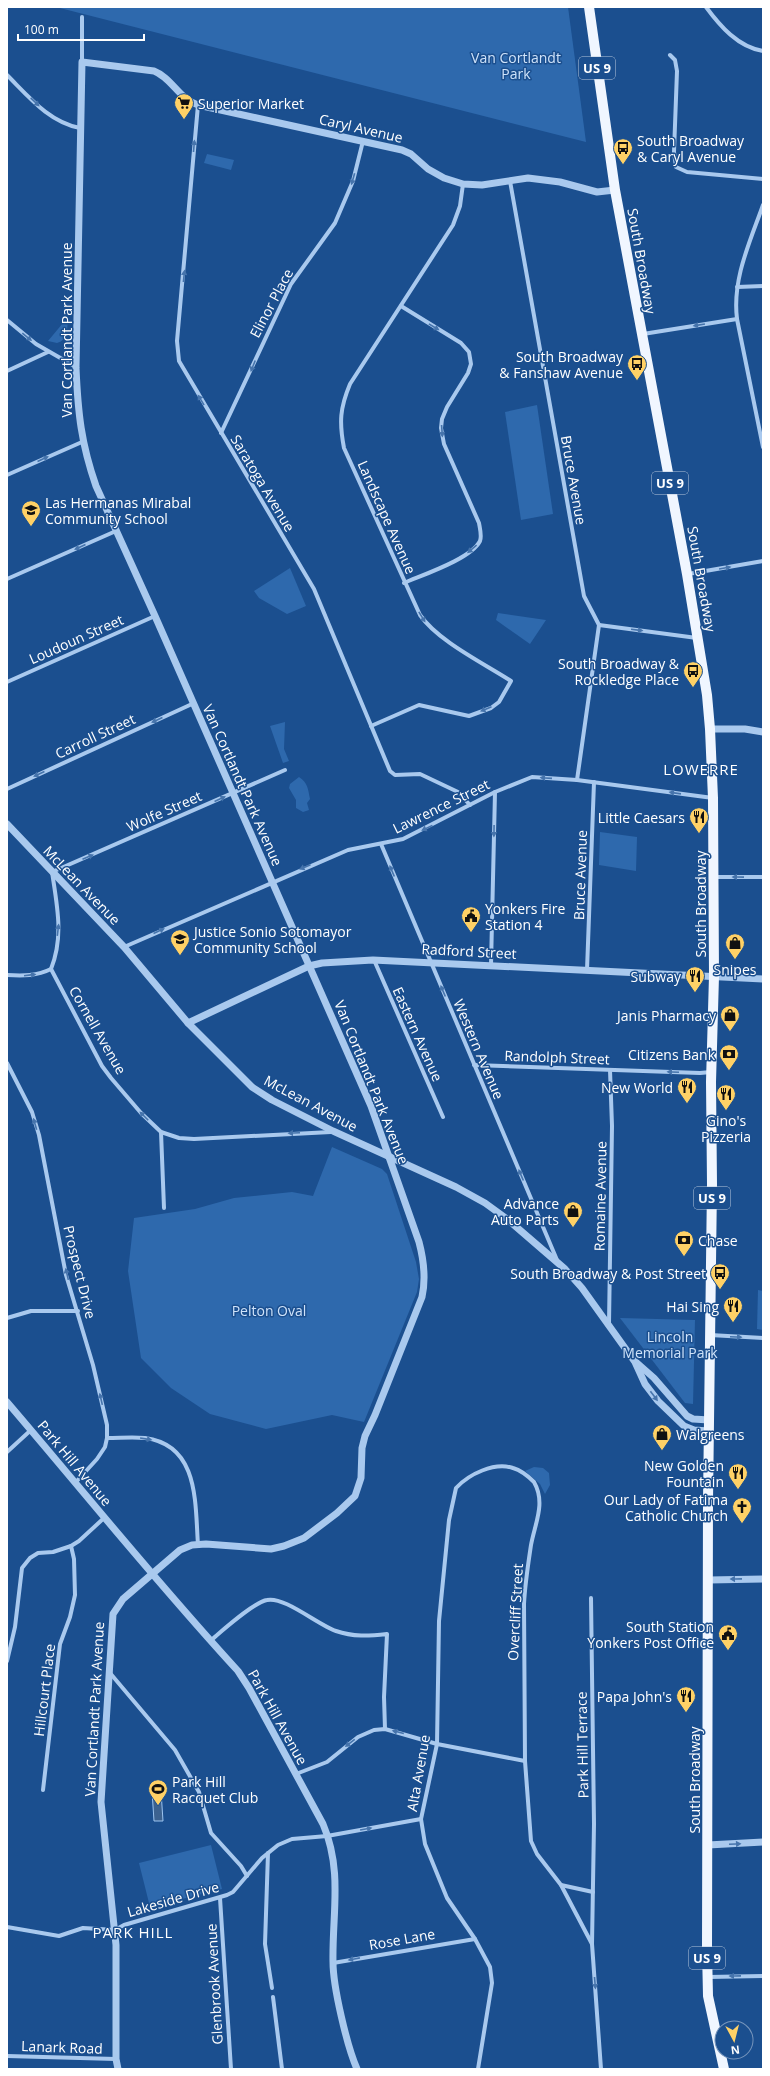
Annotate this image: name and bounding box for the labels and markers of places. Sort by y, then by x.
supermarket icon: Superior Market [173,92,195,120]
place label: Superior Market [198,94,304,113]
place label: South Broadway & Caryl Avenue [637,131,745,166]
bus stop icon: South Broadway & Caryl Avenue [612,137,634,165]
place label: South Broadway & Fanshaw Avenue [499,347,624,382]
bus stop icon: South Broadway & Fanshaw Avenue [626,353,648,381]
place label: Las Hermanas Mirabal Community School [45,493,191,528]
school or university icon: Las Hermanas Mirabal Community School [20,499,42,527]
place label: South Broadway & Rockledge Place [558,654,680,689]
bus stop icon: South Broadway & Rockledge Place [682,660,704,688]
restaurant icon: Little Caesars [688,806,710,834]
place label: Little Caesars [598,808,685,827]
place label: Yonkers Fire Station 4 [485,899,566,934]
public building icon: Yonkers Fire Station 4 [460,905,482,933]
place label: Justice Sonio Sotomayor Community School [192,922,352,957]
school or university icon: Justice Sonio Sotomayor Community School [169,928,191,956]
shop icon: Snipes [724,932,746,960]
place label: Snipes [714,960,757,979]
restaurant icon: Subway [684,965,706,993]
place label: Subway [631,967,682,986]
shop icon: Janis Pharmacy [719,1004,741,1032]
place label: Janis Pharmacy [615,1006,717,1025]
bank icon: Citizens Bank [718,1043,740,1071]
place label: Citizens Bank [628,1045,716,1064]
restaurant icon: New World [676,1076,698,1104]
place label: New World [601,1078,673,1097]
restaurant icon: Gino's Pizzeria [715,1083,737,1111]
place label: Gino's Pizzeria [701,1111,751,1146]
place label: Advance Auto Parts [491,1194,559,1229]
shop icon: Advance Auto Parts [562,1200,584,1228]
bank icon: Chase [673,1229,695,1257]
place label: Chase [698,1231,738,1250]
bus stop icon: South Broadway & Post Street [709,1262,731,1290]
place label: South Broadway & Post Street [510,1264,706,1283]
restaurant icon: Hai Sing [722,1295,744,1323]
place label: Hai Sing [666,1297,719,1316]
shop icon: Walgreens [651,1423,673,1451]
place label: Walgreens [676,1425,745,1444]
place label: New Golden Fountain [644,1456,724,1491]
restaurant icon: New Golden Fountain [727,1462,749,1490]
place label: Our Lady of Fatima Catholic Church [604,1490,728,1525]
church icon: Our Lady of Fatima Catholic Church [731,1496,753,1524]
place label: South Station Yonkers Post Office [587,1617,714,1652]
public building icon: South Station Yonkers Post Office [717,1623,739,1651]
restaurant icon: Papa John's [675,1685,697,1713]
place label: Papa John's [597,1687,672,1706]
place label: Park Hill Racquet Club [172,1772,258,1807]
sports icon: Park Hill Racquet Club [147,1778,169,1806]

